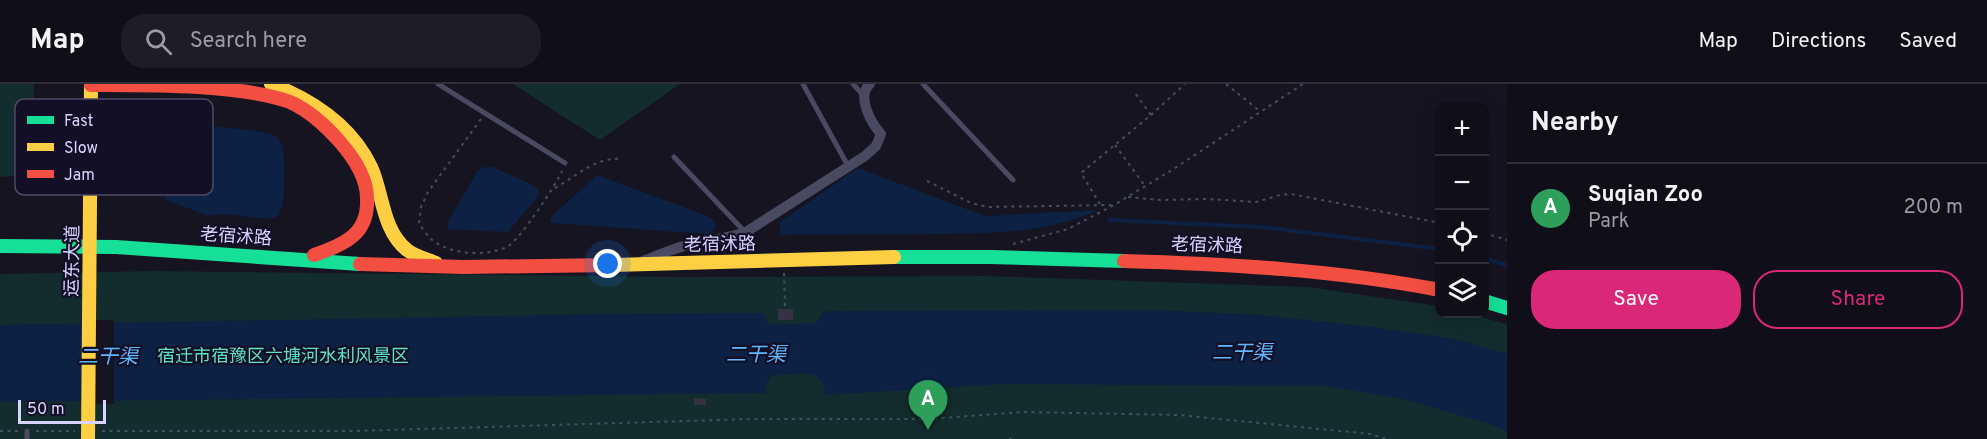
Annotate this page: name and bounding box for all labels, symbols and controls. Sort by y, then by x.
search box [121,14,541,68]
text: Map [30,23,85,59]
icon: search [142,25,175,58]
text: Search here [190,28,307,55]
text: Map [1698,28,1738,55]
text: Directions [1771,28,1866,55]
text: Saved [1899,28,1957,55]
legend [15,99,213,195]
map controls [1435,102,1489,318]
button: + [1435,102,1489,156]
text: Nearby [1531,107,1619,140]
text: Fast [64,112,94,132]
text: Slow [64,139,98,159]
button: − [1435,156,1489,210]
text: Jam [64,166,95,186]
text: Suqian Zoo [1588,182,1703,209]
text: A [1543,195,1558,221]
text: 200 m [1904,195,1963,221]
text: Park [1588,209,1629,235]
button: locate [1435,210,1489,264]
street label: 老宿沭路 [199,224,273,251]
street label: 运东大道 [61,225,86,297]
street label: 老宿沭路 [684,233,756,258]
street label: 老宿沭路 [1171,234,1243,259]
your location [593,249,622,278]
button: layers [1435,264,1489,318]
button: Save [1531,270,1741,329]
button: Share [1753,270,1963,329]
water label: 二干渠 [1212,341,1275,367]
water label: 二干渠 [726,343,789,369]
water label: 二干渠 [78,345,141,371]
park label: 宿迁市宿豫区六塘河水利风景区 [157,346,409,369]
pin: A [908,380,948,430]
scale bar [18,397,106,424]
text: 50 m [27,400,65,420]

